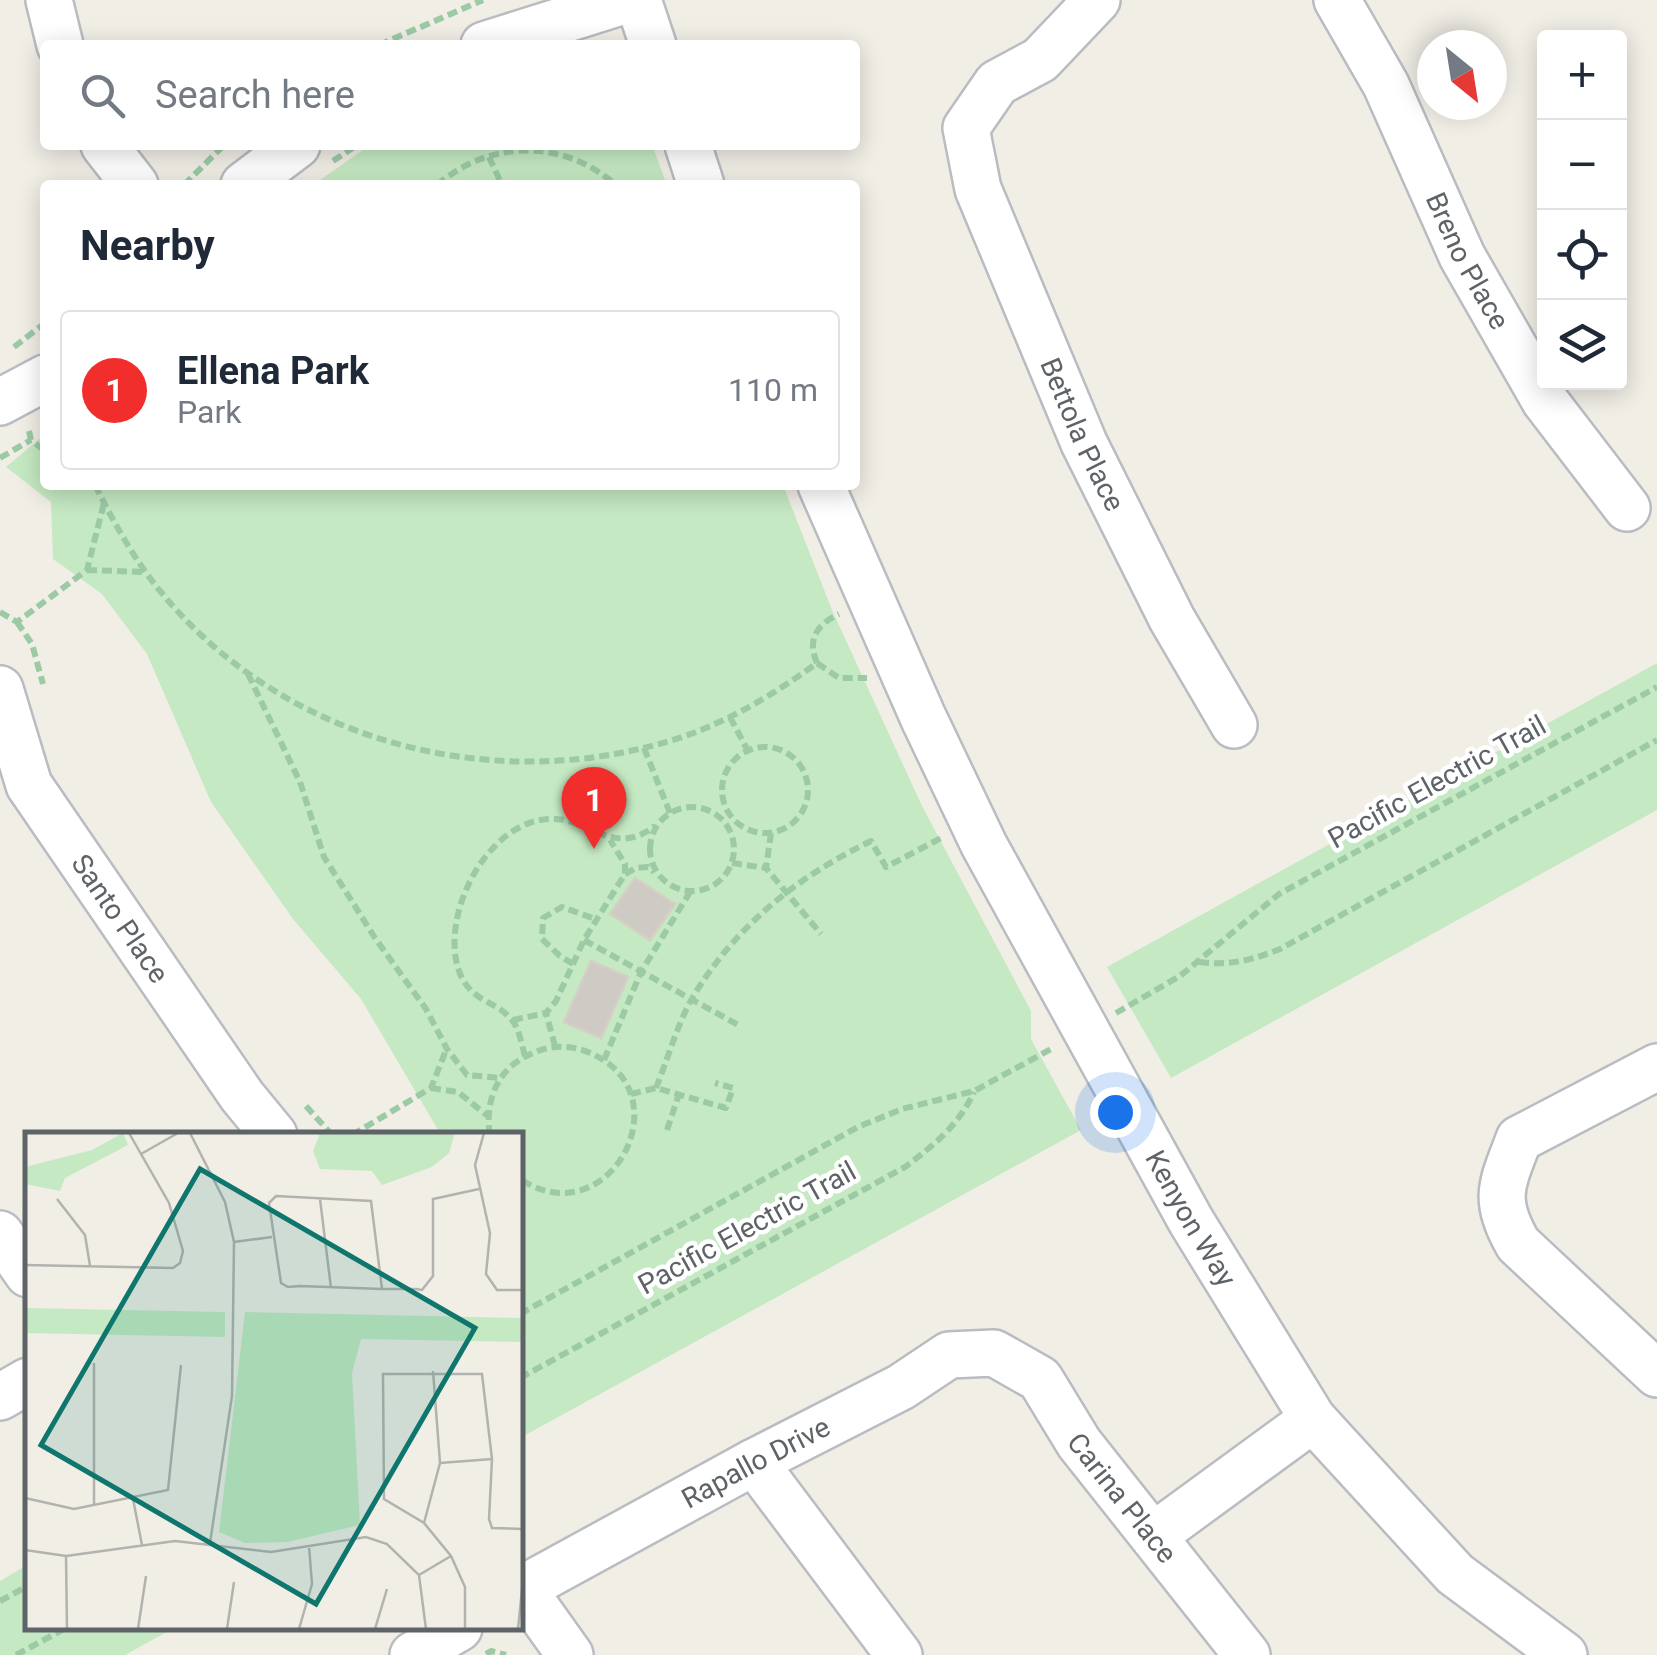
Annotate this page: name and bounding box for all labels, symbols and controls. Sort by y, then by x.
north arrow [1417,30,1507,120]
map controls [1537,30,1627,390]
button: + [1537,30,1627,120]
search box [40,40,860,150]
icon: search [75,68,130,123]
text: Search here [155,73,355,117]
button: − [1537,120,1627,210]
street label: Breno Place [1419,187,1517,335]
button: locate [1537,210,1627,300]
text: Nearby [80,221,215,270]
button: layers [1537,300,1627,390]
text: Ellena Park [177,349,369,393]
street label: Bettola Place [1034,353,1132,516]
text: 1 [105,371,124,409]
text: 110 m [728,371,818,409]
text: Park [177,393,241,431]
street label: Pacific Electric Trail [1322,709,1552,855]
pin: 1 [562,766,626,849]
street label: Santo Place [65,848,176,989]
your location [1090,1087,1141,1138]
inset map [25,1132,522,1630]
street label: Kenyon Way [1139,1144,1244,1292]
street label: Pacific Electric Trail [632,1155,862,1301]
street label: Rapallo Drive [676,1410,835,1515]
street label: Carina Place [1061,1426,1184,1569]

